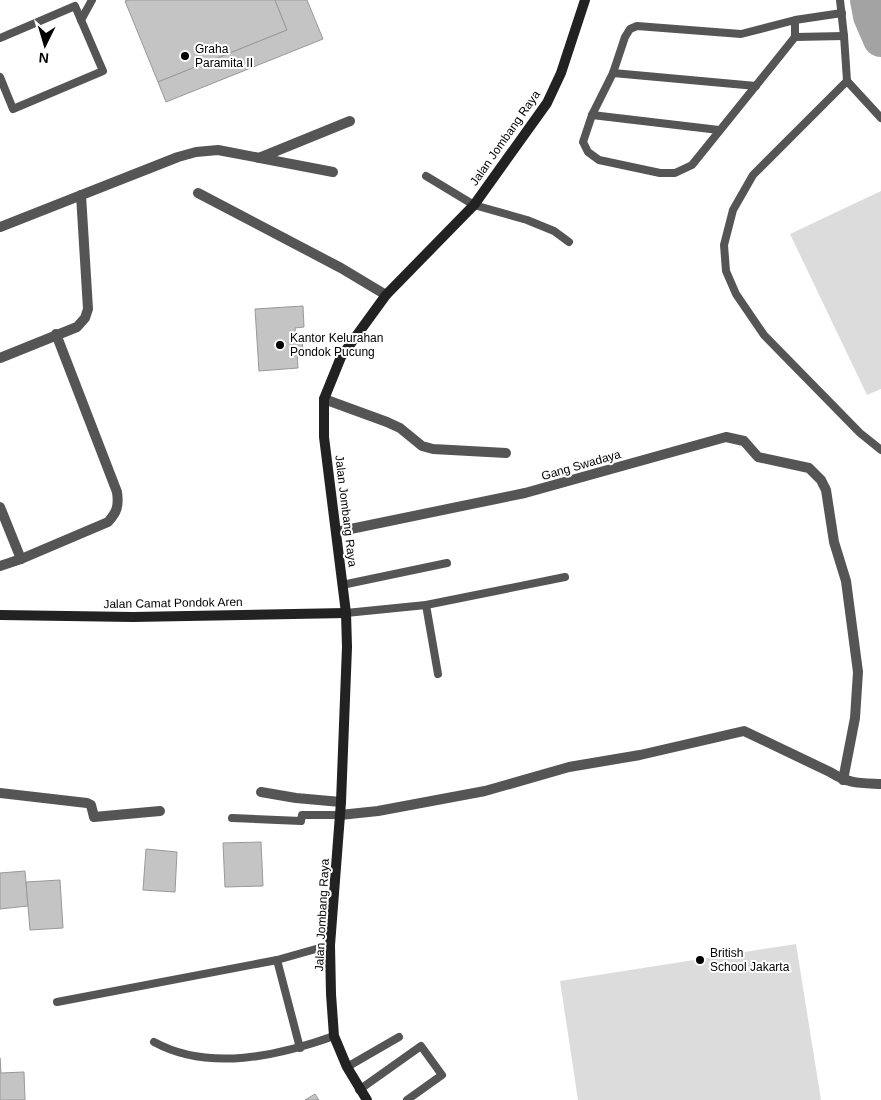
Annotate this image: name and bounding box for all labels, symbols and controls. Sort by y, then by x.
north arrow [20,20,70,70]
place label: Graha Paramita II [195,42,253,70]
text: N [38,50,50,66]
marker: Graha Paramita II [179,50,191,62]
street label: Jalan Jombang Raya [467,88,543,188]
place label: Kantor Kelurahan Pondok Pucung [290,331,383,359]
marker: Kantor Kelurahan Pondok Pucung [274,339,286,351]
street label: Gang Swadaya [540,447,623,483]
street label: Jalan Jombang Raya [332,454,360,568]
street label: Jalan Camat Pondok Aren [103,595,243,611]
street label: Jalan Jombang Raya [312,858,332,972]
place label: British School Jakarta [710,946,790,974]
marker: British School Jakarta [694,954,706,966]

